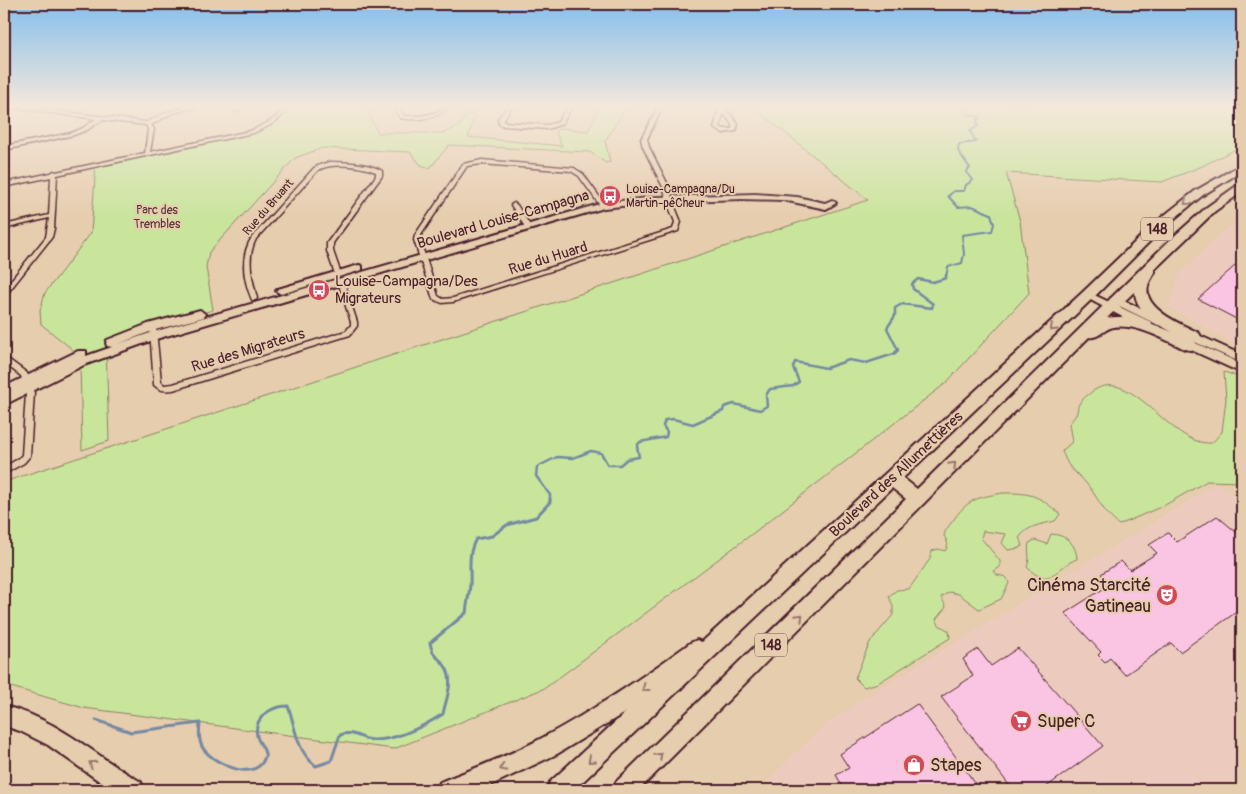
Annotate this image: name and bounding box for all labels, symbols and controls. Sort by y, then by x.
street label: Rue du Bruant [240,176,297,239]
place label: Louise-Campagna/Du Martin-pêCheur [626,182,735,211]
bus stop icon: Louise-Campagna/Du Martin-pêCheur [598,184,622,208]
street label: Boulevard Louise-Campagna [415,186,591,253]
one-way arrow [1183,197,1192,206]
park label: Parc des Trembles [134,203,181,232]
road number: 148 [1141,218,1173,240]
street label: Rue du Huard [506,237,590,279]
place label: Louise-Campagna/Des Migrateurs [335,272,478,308]
bus stop icon: Louise-Campagna/Des Migrateurs [307,278,331,302]
one-way arrow [1049,322,1058,331]
street label: Rue des Migrateurs [189,324,307,377]
street label: Boulevard des Allumettières [826,407,967,541]
one-way arrow [947,462,956,471]
place label: Cinéma Starcité Gatineau [1027,574,1151,618]
theatre icon: Cinéma Starcité Gatineau [1155,583,1179,607]
one-way arrow [794,614,803,623]
road number: 148 [755,634,787,656]
one-way arrow [641,682,651,691]
supermarket icon: Super C [1009,709,1033,733]
place label: Super C [1037,710,1095,733]
one-way arrow [653,753,662,762]
shop icon: Stapes [902,753,926,777]
one-way arrow [588,754,597,763]
place label: Stapes [930,754,982,777]
one-way arrow [88,760,97,770]
one-way arrow [499,762,508,772]

